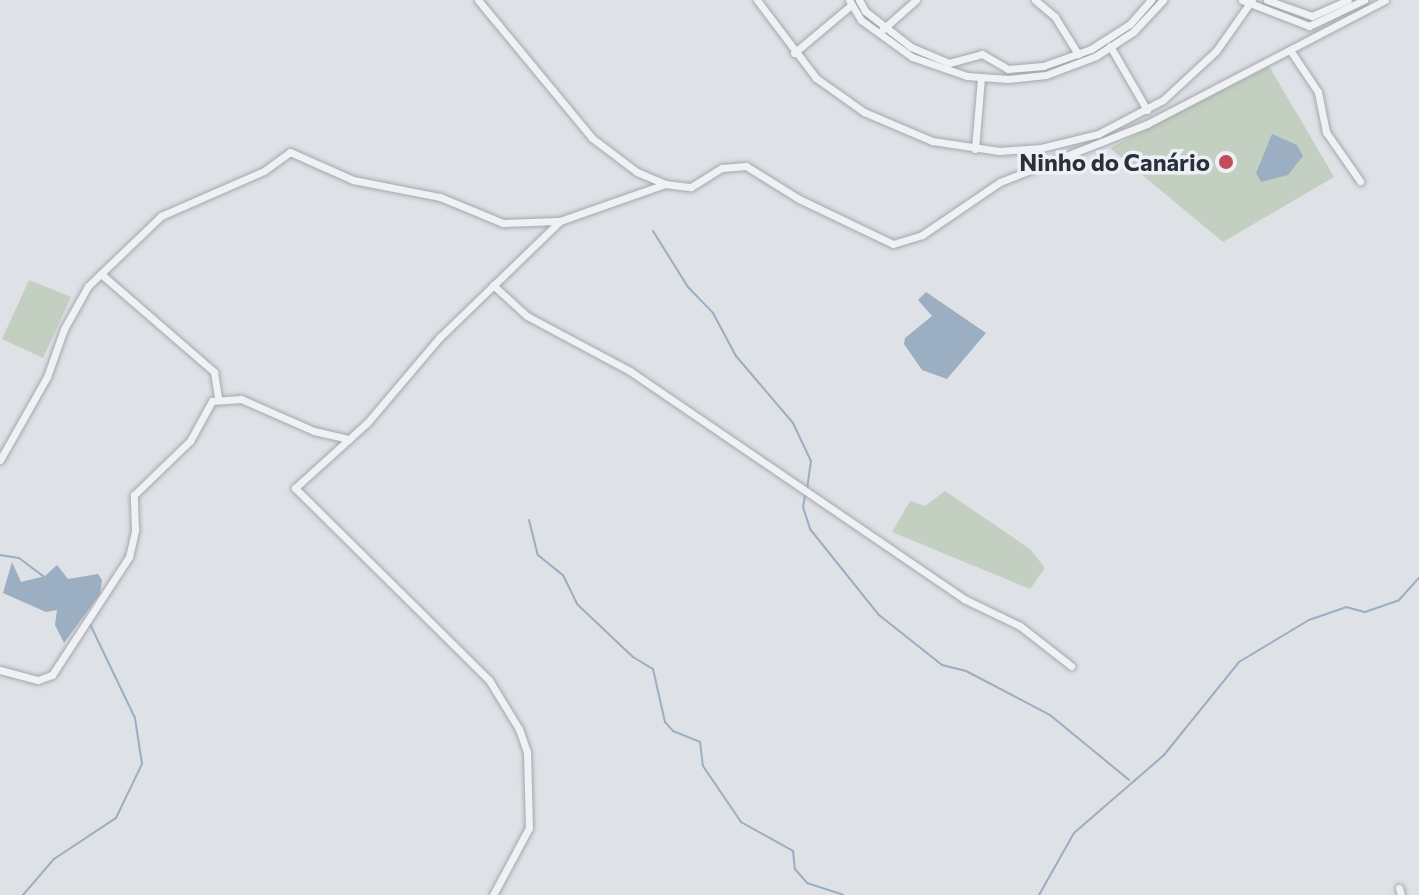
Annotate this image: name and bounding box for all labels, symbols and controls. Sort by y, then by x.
place label: Ninho do Canário [1019,148,1210,176]
marker: Ninho do Canário [1217,153,1235,171]

